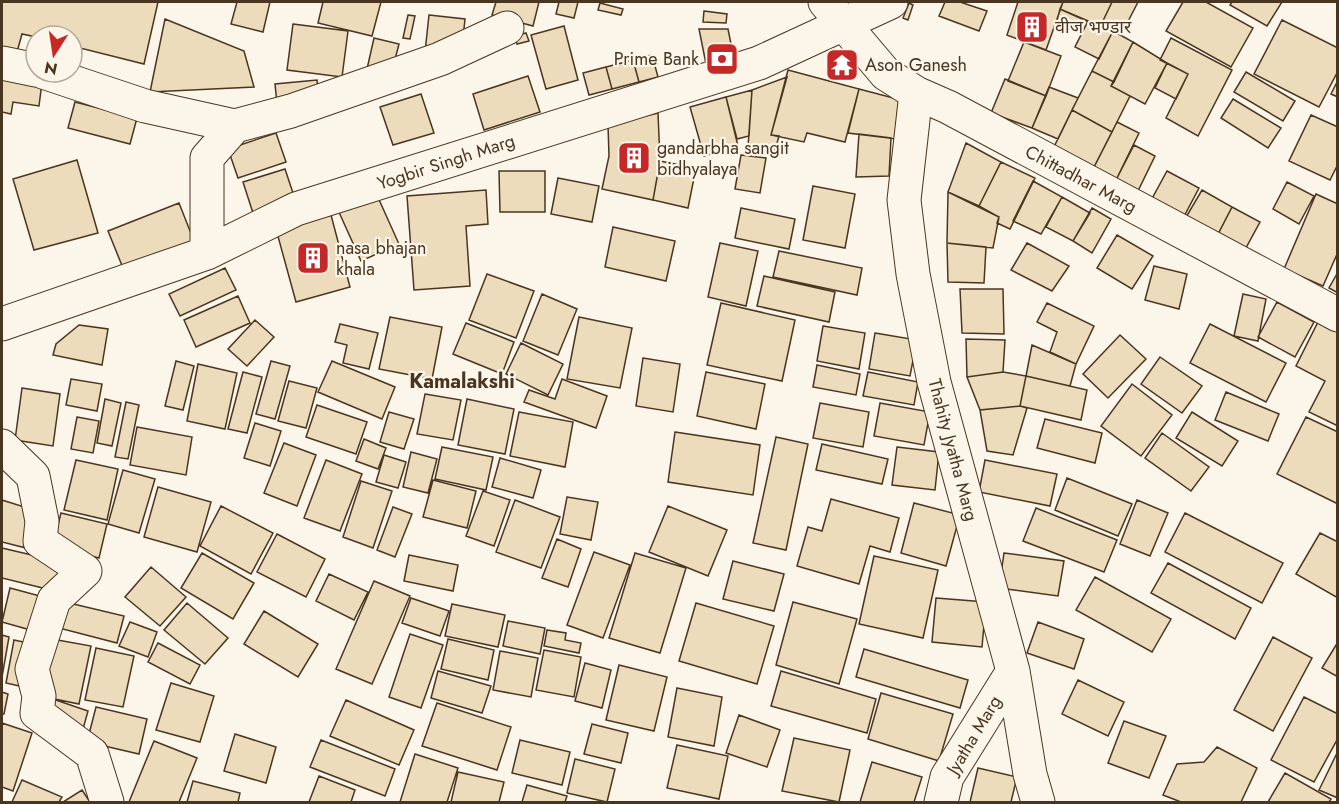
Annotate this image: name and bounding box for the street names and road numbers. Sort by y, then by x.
street label: Yogbir Singh Marg [374,127,518,197]
street label: Chittadhar Marg [1021,139,1141,219]
street label: Thahity Jyatha Marg [921,376,985,524]
street label: Jyatha Marg [939,691,1008,781]

